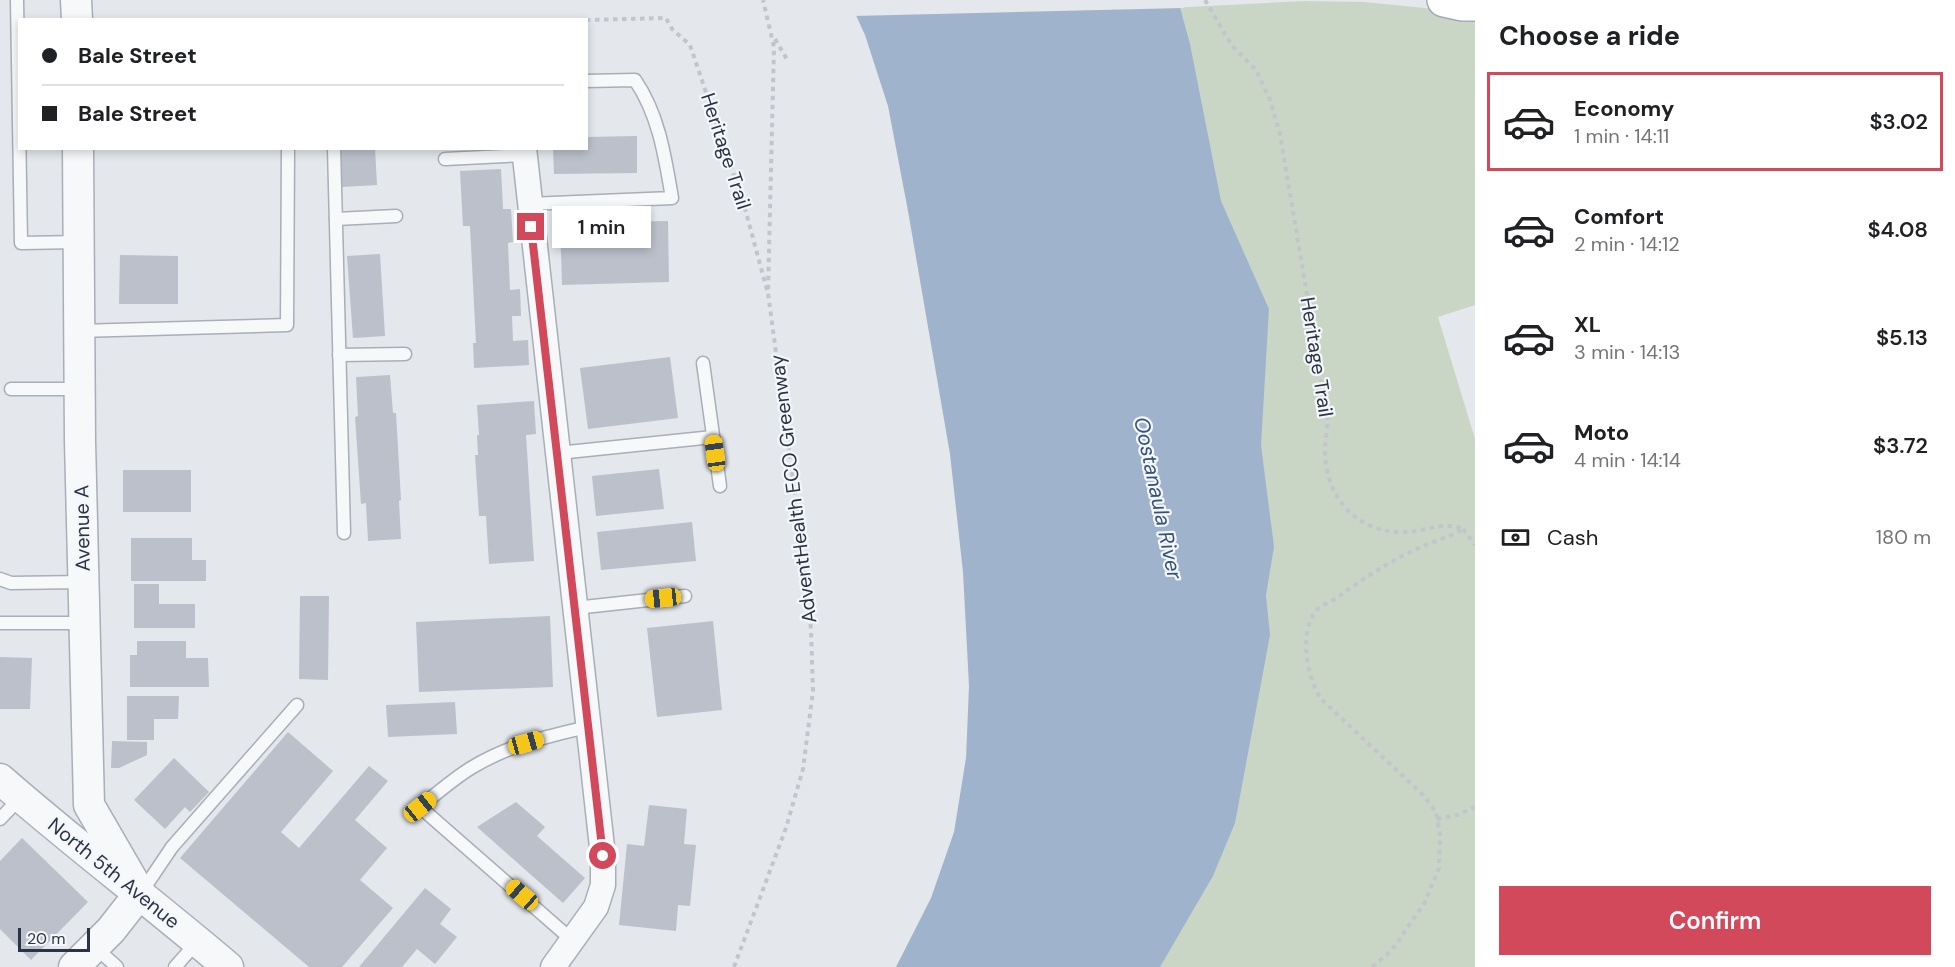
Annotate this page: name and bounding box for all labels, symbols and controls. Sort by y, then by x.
text: Choose a ride [1499,18,1680,53]
text: Bale Street [78,41,197,70]
street label: Heritage Trail [695,89,757,213]
text: Economy [1574,94,1674,123]
icon: car [1502,95,1556,149]
text: Bale Street [78,99,197,128]
text: $3.02 [1869,107,1928,136]
text: 1 min · 14:11 [1574,123,1669,149]
text: Comfort [1574,202,1664,231]
icon: car [1502,203,1556,257]
callout: 1 min [552,206,651,248]
route end [517,213,544,240]
text: 1 min [578,214,625,240]
text: $4.08 [1867,215,1928,244]
text: 2 min · 14:12 [1574,231,1680,257]
street label: Heritage Trail [1295,295,1339,419]
text: XL [1574,310,1601,339]
icon: car [1502,311,1556,365]
text: $5.13 [1876,323,1928,352]
text: 3 min · 14:13 [1574,339,1680,365]
street label: AdventHealth ECO Greenway [764,353,822,625]
water label: Oostanaula River [1127,414,1189,583]
text: Moto [1574,418,1629,447]
icon: car [1502,419,1556,473]
text: $3.72 [1873,431,1928,460]
car [704,434,726,472]
text: 4 min · 14:14 [1574,447,1681,473]
street label: Avenue A [68,484,96,572]
icon: cash [1499,521,1532,554]
text: Cash [1547,523,1598,552]
text: 180 m [1876,524,1931,550]
car [644,587,682,609]
car [506,729,546,757]
car [400,789,440,825]
street label: North 5th Avenue [43,812,185,934]
route start [589,842,616,869]
car [503,876,541,914]
button: Confirm [1499,886,1931,955]
scale bar [18,925,90,952]
text: 20 m [27,928,66,949]

